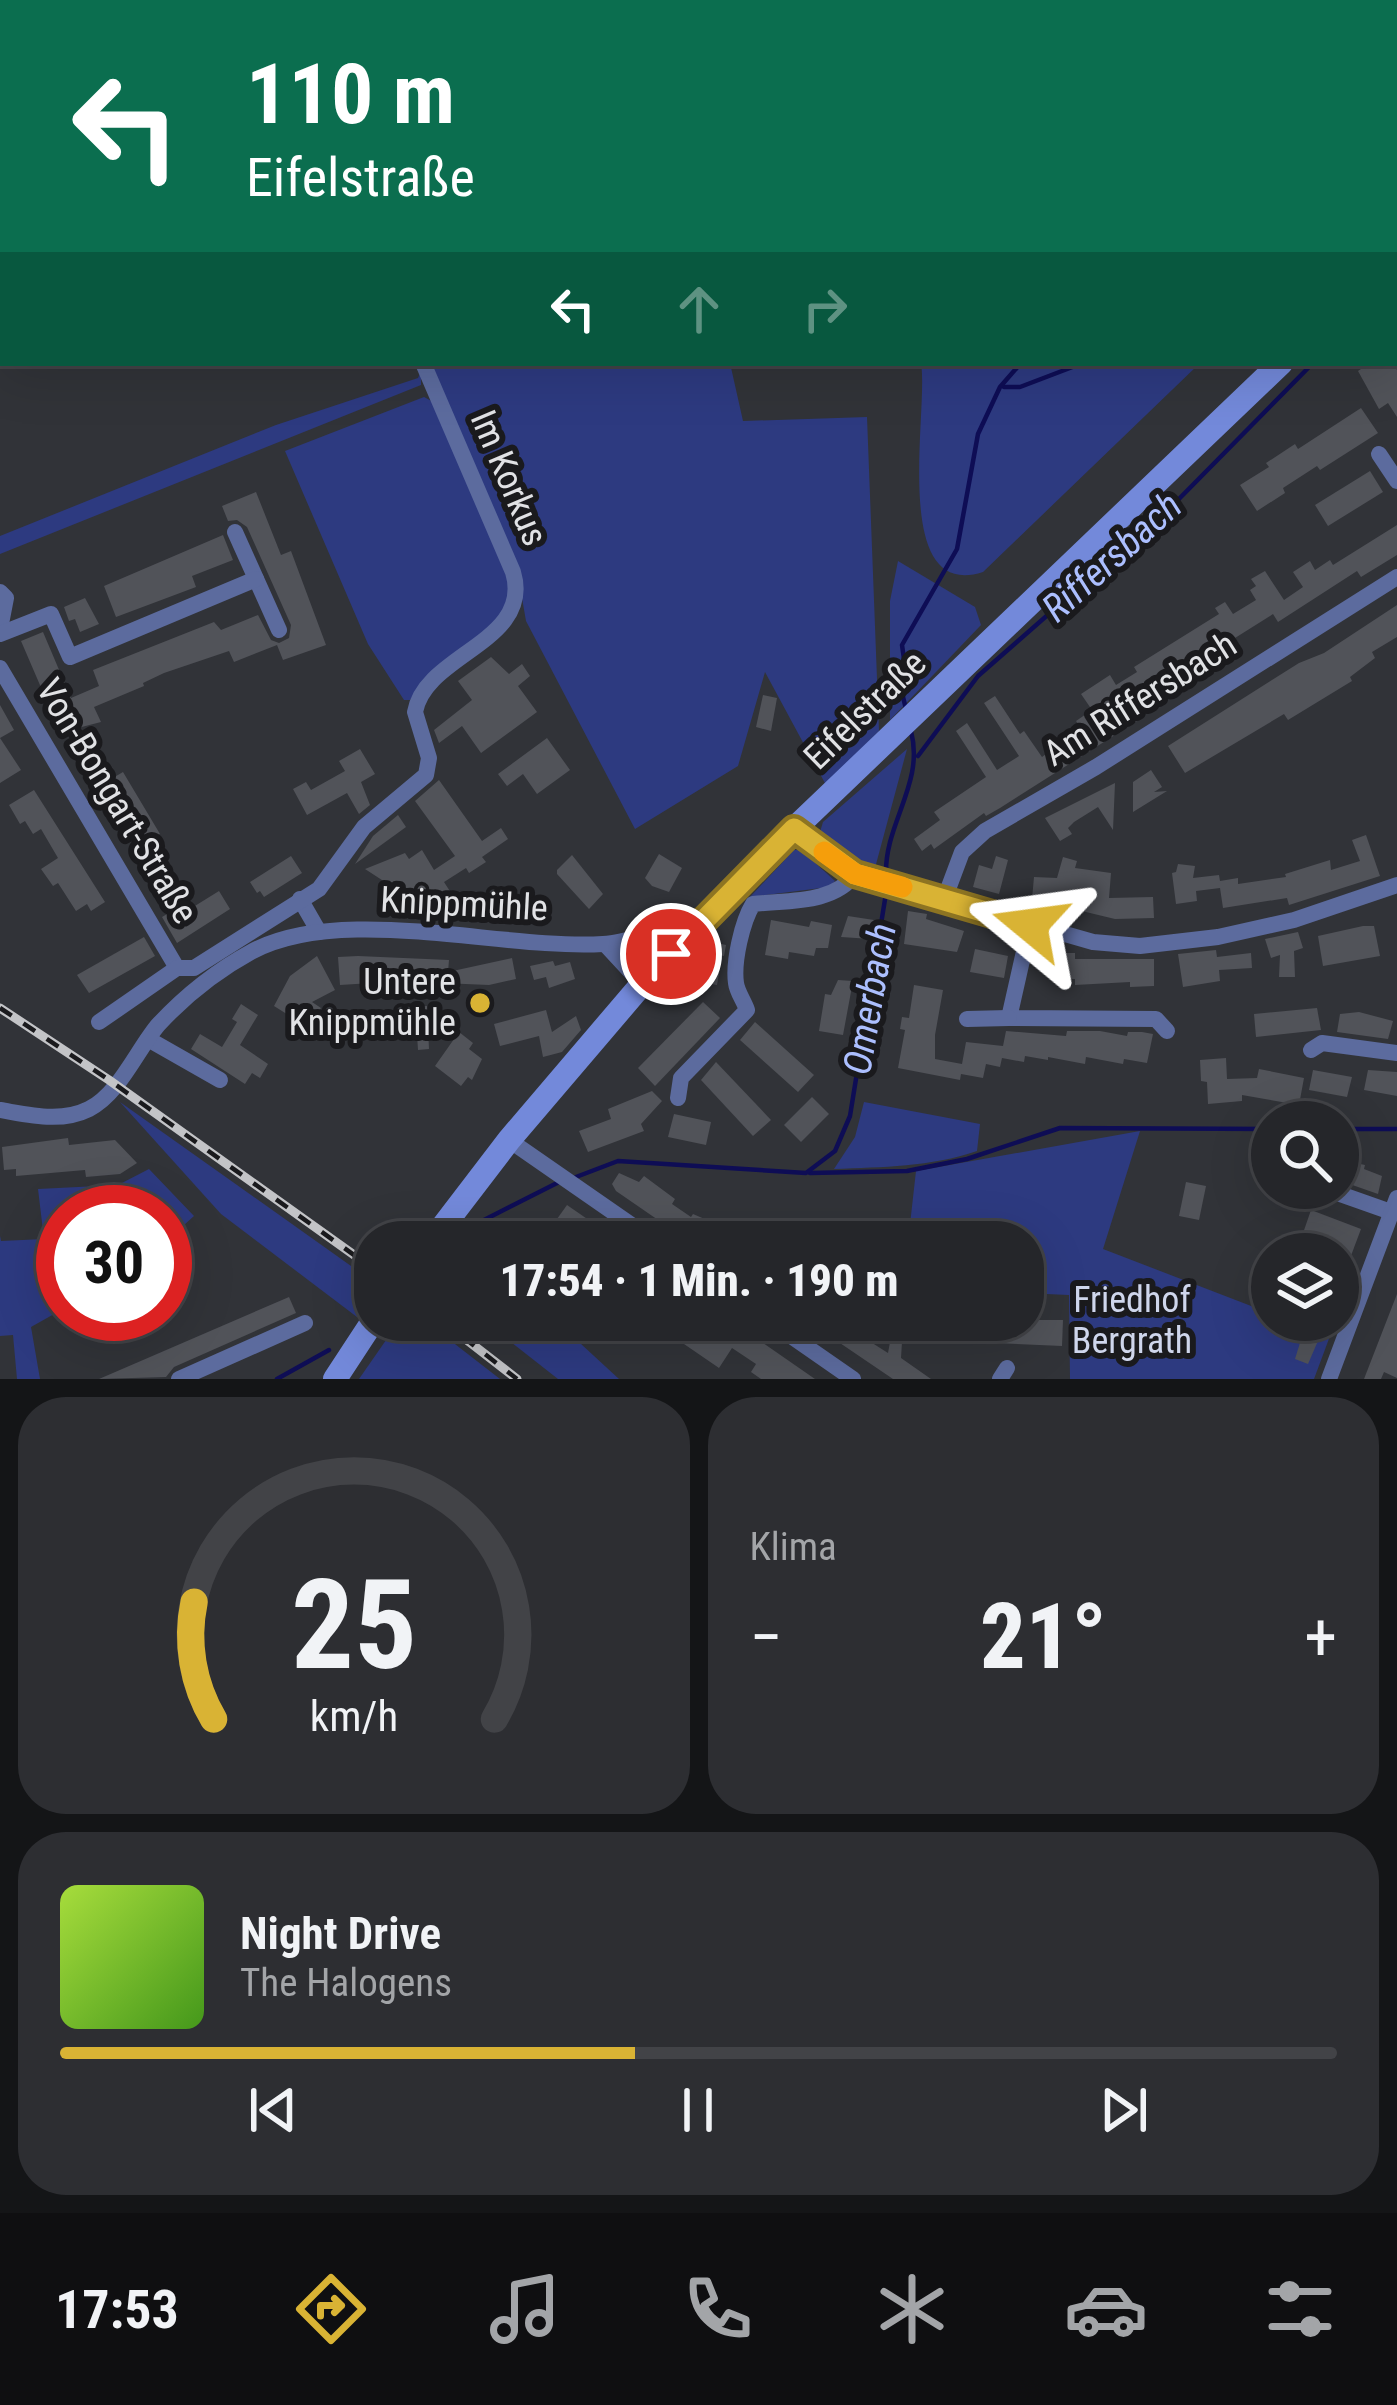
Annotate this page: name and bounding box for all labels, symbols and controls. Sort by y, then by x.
text: 110 m [246,45,455,144]
icon: left [48,48,204,204]
text: Eifelstraße [246,146,475,209]
icon: left [540,276,606,342]
icon: ahead [666,276,732,342]
icon: right [792,276,858,342]
street label: Im Korkus [462,404,556,552]
water label: Riffersbach [1033,483,1191,631]
street label: Am Riffersbach [1036,623,1244,775]
street label: Eifelstraße [796,642,934,778]
street label: Von-Bongart-Straße [27,671,207,931]
position arrow [967,862,1093,988]
street label: Knippmühle [379,879,549,929]
pin [620,903,722,1005]
water label: Omerbach [834,920,906,1078]
icon: arrive [638,921,704,987]
place label: Untere Knippmühle [289,961,456,1044]
marker: Untere Knippmühle [467,990,493,1016]
map controls [1251,1101,1359,1341]
button: search [1251,1101,1359,1209]
speed limit sign: 30 [36,1185,192,1341]
button: layers [1251,1233,1359,1341]
text: 17:54 · 1 Min. · 190 m [500,1254,898,1307]
park label: Friedhof Bergrath [1072,1279,1192,1362]
text: Klima [750,1524,837,1570]
text: 25 [291,1552,417,1698]
text: 21° [980,1585,1107,1690]
text: − [750,1599,783,1676]
text: + [1304,1599,1337,1676]
text: km/h [310,1690,398,1740]
text: Night Drive [240,1907,441,1960]
text: The Halogens [240,1960,452,2006]
icon: previous [240,2077,306,2143]
icon: pause [665,2077,731,2143]
icon: next [1091,2077,1157,2143]
icon: directions [289,2267,373,2351]
icon: music [483,2267,567,2351]
icon: phone [676,2267,760,2351]
icon: climate [870,2267,954,2351]
icon: car [1064,2267,1148,2351]
icon: filters [1258,2267,1342,2351]
text: 17:53 [55,2278,179,2341]

